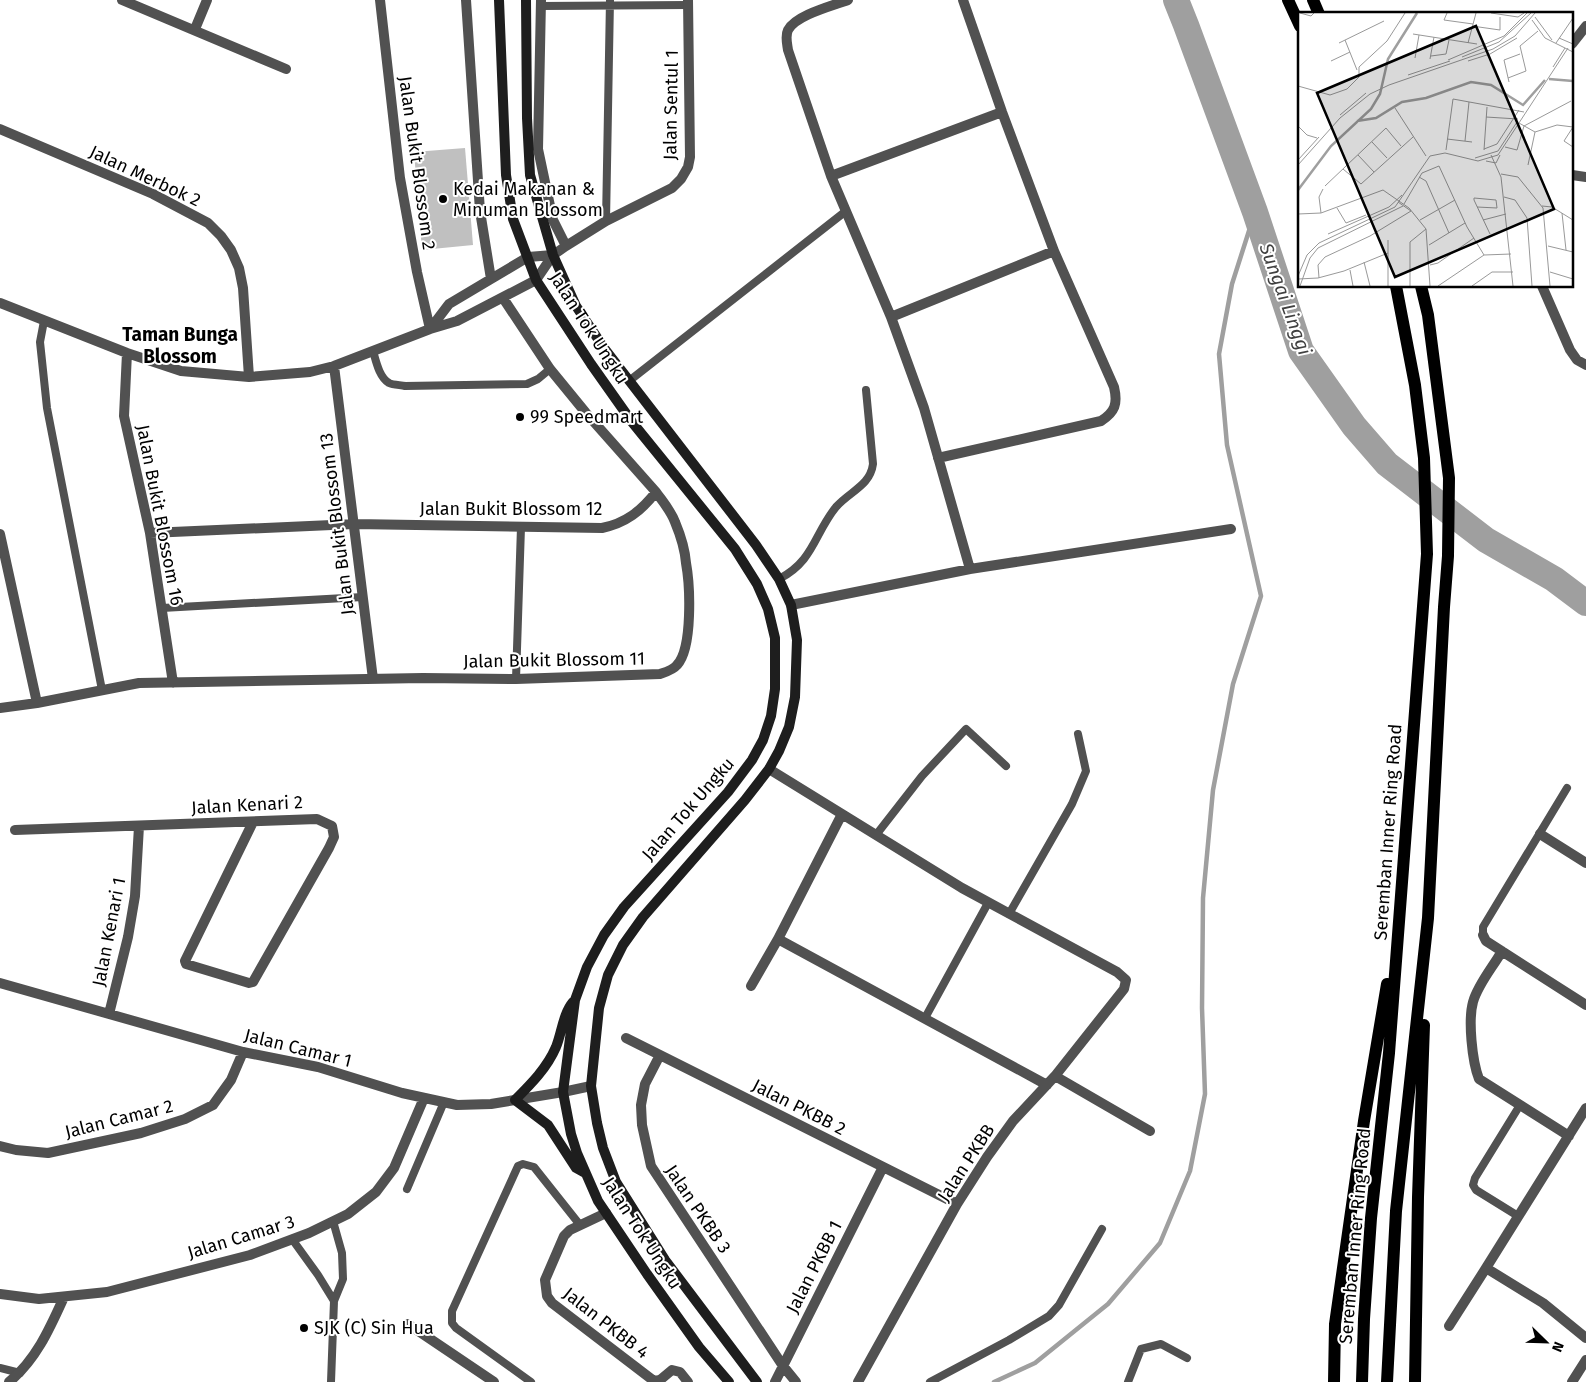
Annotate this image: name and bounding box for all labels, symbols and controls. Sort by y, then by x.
inset map [1298,12,1574,288]
street label: Jalan Sentul 1 [659,50,683,160]
street label: Jalan Bukit Blossom 2 [394,75,440,251]
street label: Jalan Merbok 2 [86,141,204,211]
place label: Kedai Makanan & Minuman Blossom [453,178,603,221]
marker: Kedai Makanan & Minuman Blossom [437,193,449,205]
water label: Sungai Linggi [1254,239,1317,359]
street label: Jalan Tok Ungku [544,268,634,388]
district label: Taman Bunga Blossom [122,323,238,368]
place label: 99 Speedmart [530,406,644,428]
marker: 99 Speedmart [514,411,526,423]
street label: Jalan Bukit Blossom 16 [132,423,188,607]
street label: Jalan Bukit Blossom 13 [315,432,359,616]
street label: Jalan Bukit Blossom 12 [419,498,603,520]
street label: Jalan Bukit Blossom 11 [463,647,645,673]
street label: Seremban Inner Ring Road [1369,723,1407,941]
street label: Jalan Tok Ungku [637,753,739,865]
street label: Jalan Kenari 2 [191,791,303,819]
street label: Jalan Kenari 1 [88,876,130,988]
street label: Jalan Camar 1 [242,1024,354,1072]
street label: Jalan PKBB 2 [749,1074,850,1140]
street label: Jalan Camar 2 [63,1095,176,1143]
street label: Jalan PKBB [933,1120,999,1206]
street label: Seremban Inner Ring Road [1335,1127,1375,1345]
street label: Jalan PKBB 3 [660,1161,736,1257]
street label: Jalan Tok Ungku [597,1173,687,1293]
street label: Jalan Camar 3 [185,1210,297,1264]
street label: Jalan PKBB 1 [781,1217,847,1317]
street label: Jalan PKBB 4 [559,1283,654,1364]
place label: SJK (C) Sin Hua [314,1317,434,1339]
north arrow [1521,1317,1571,1367]
marker: SJK (C) Sin Hua [298,1322,310,1334]
text: N [1548,1339,1567,1354]

